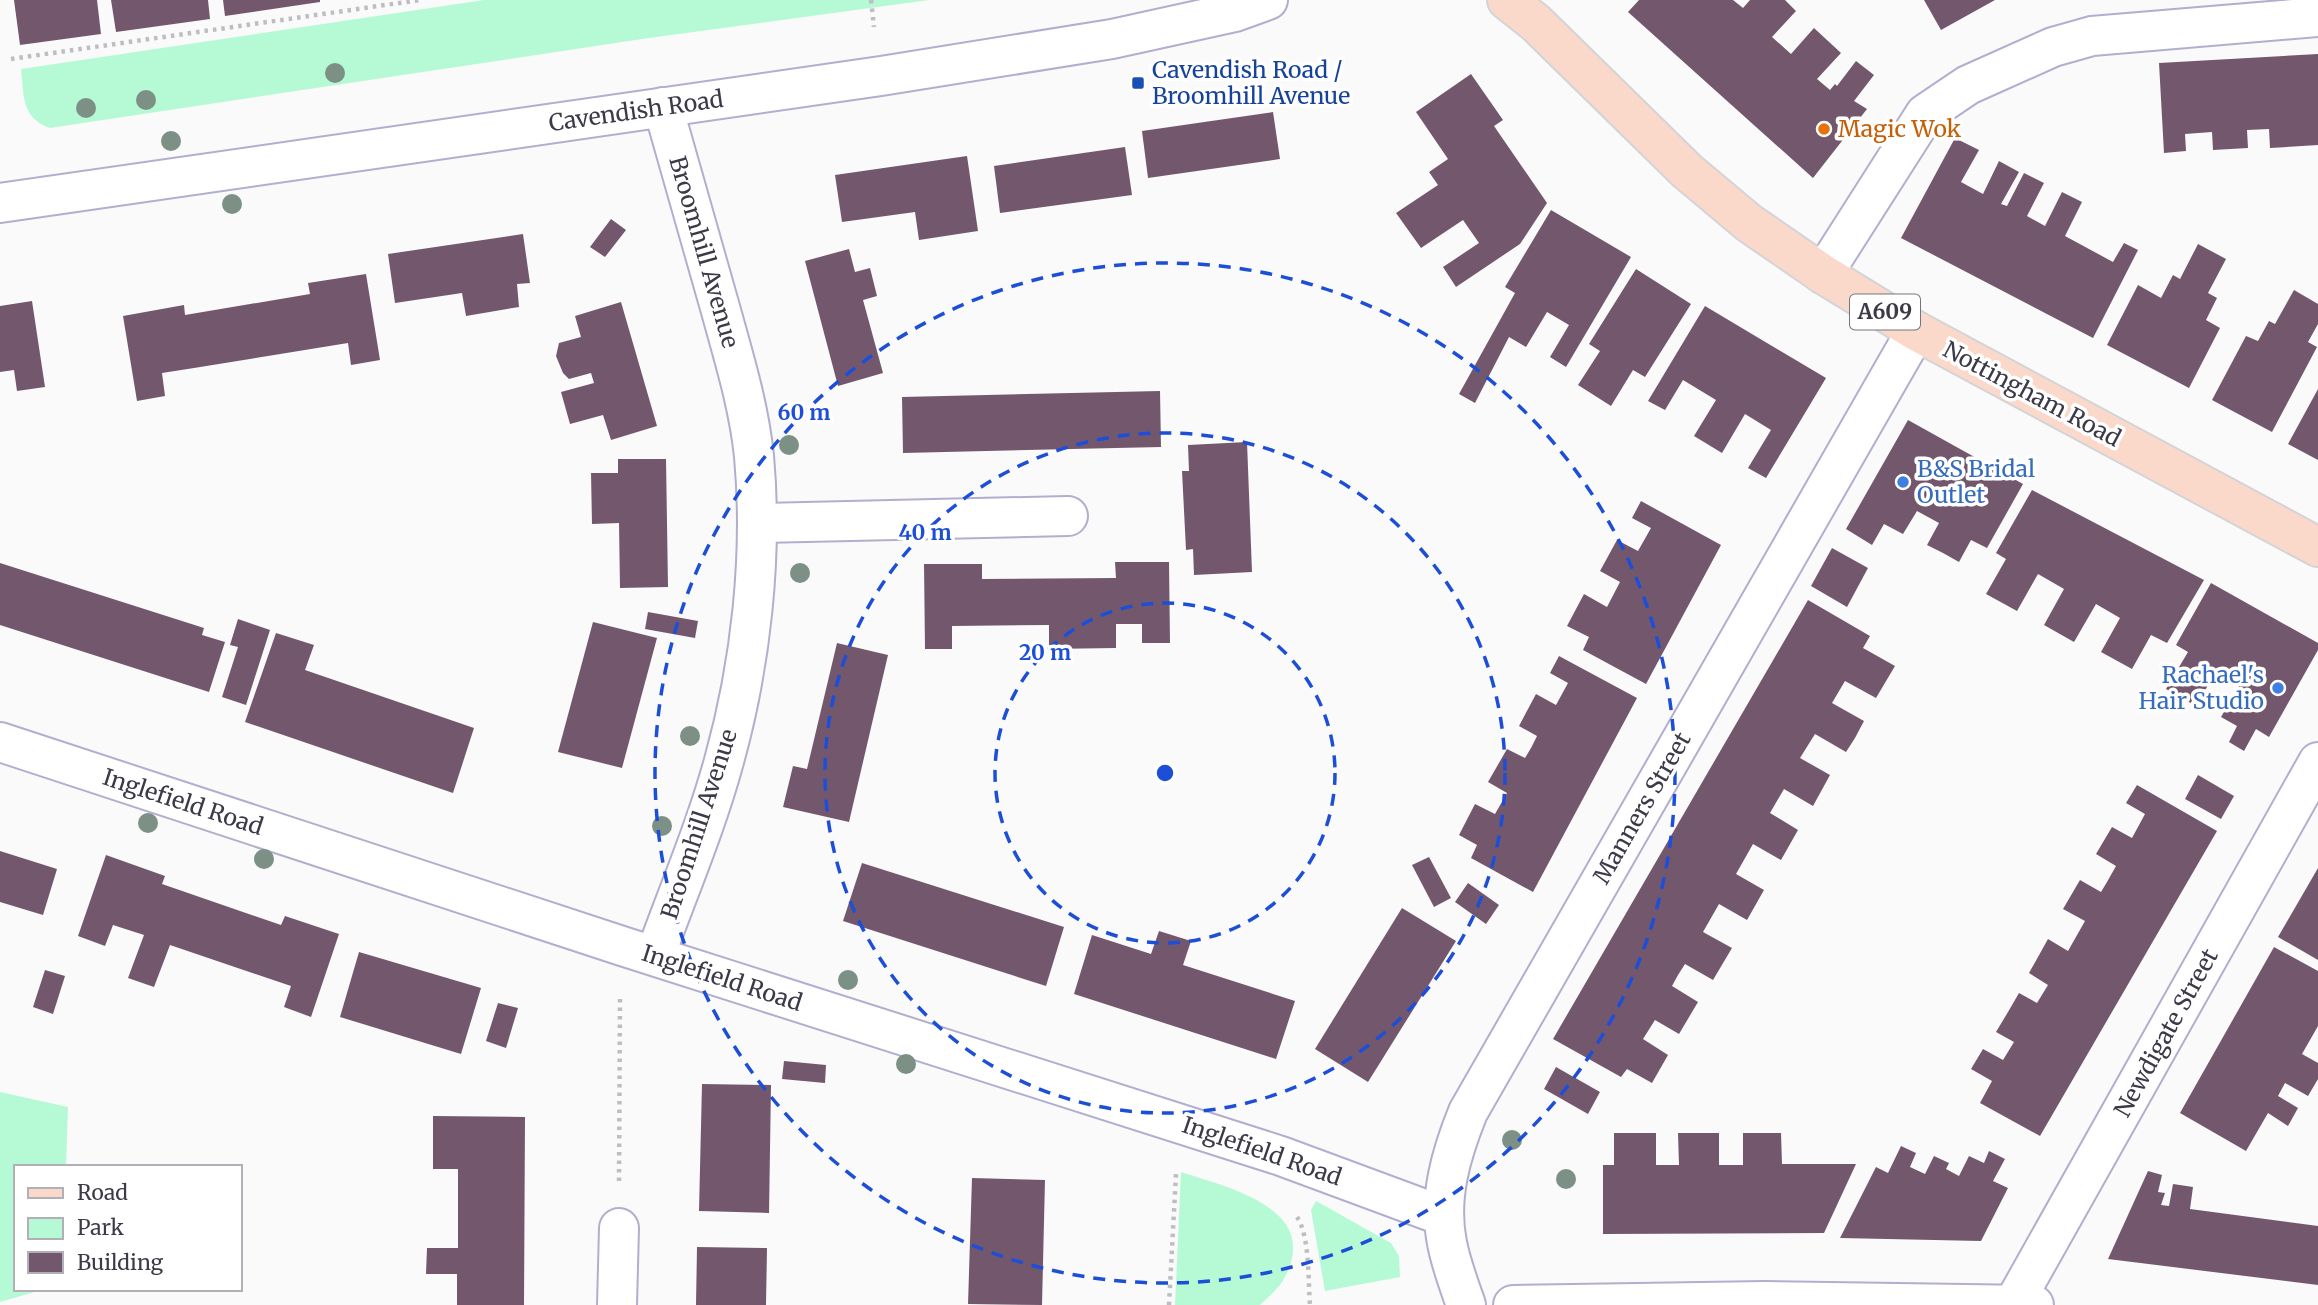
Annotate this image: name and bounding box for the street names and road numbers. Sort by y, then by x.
street label: Cavendish Road [547,84,725,137]
street label: Broomhill Avenue [663,153,746,351]
road number: A609 [1850,294,1920,330]
street label: Nottingham Road [1938,335,2126,453]
street label: Broomhill Avenue [654,725,743,923]
street label: Manners Street [1586,727,1697,889]
street label: Inglefield Road [99,762,267,841]
street label: Inglefield Road [638,938,806,1017]
street label: Newdigate Street [2107,943,2224,1122]
street label: Inglefield Road [1179,1110,1346,1191]

